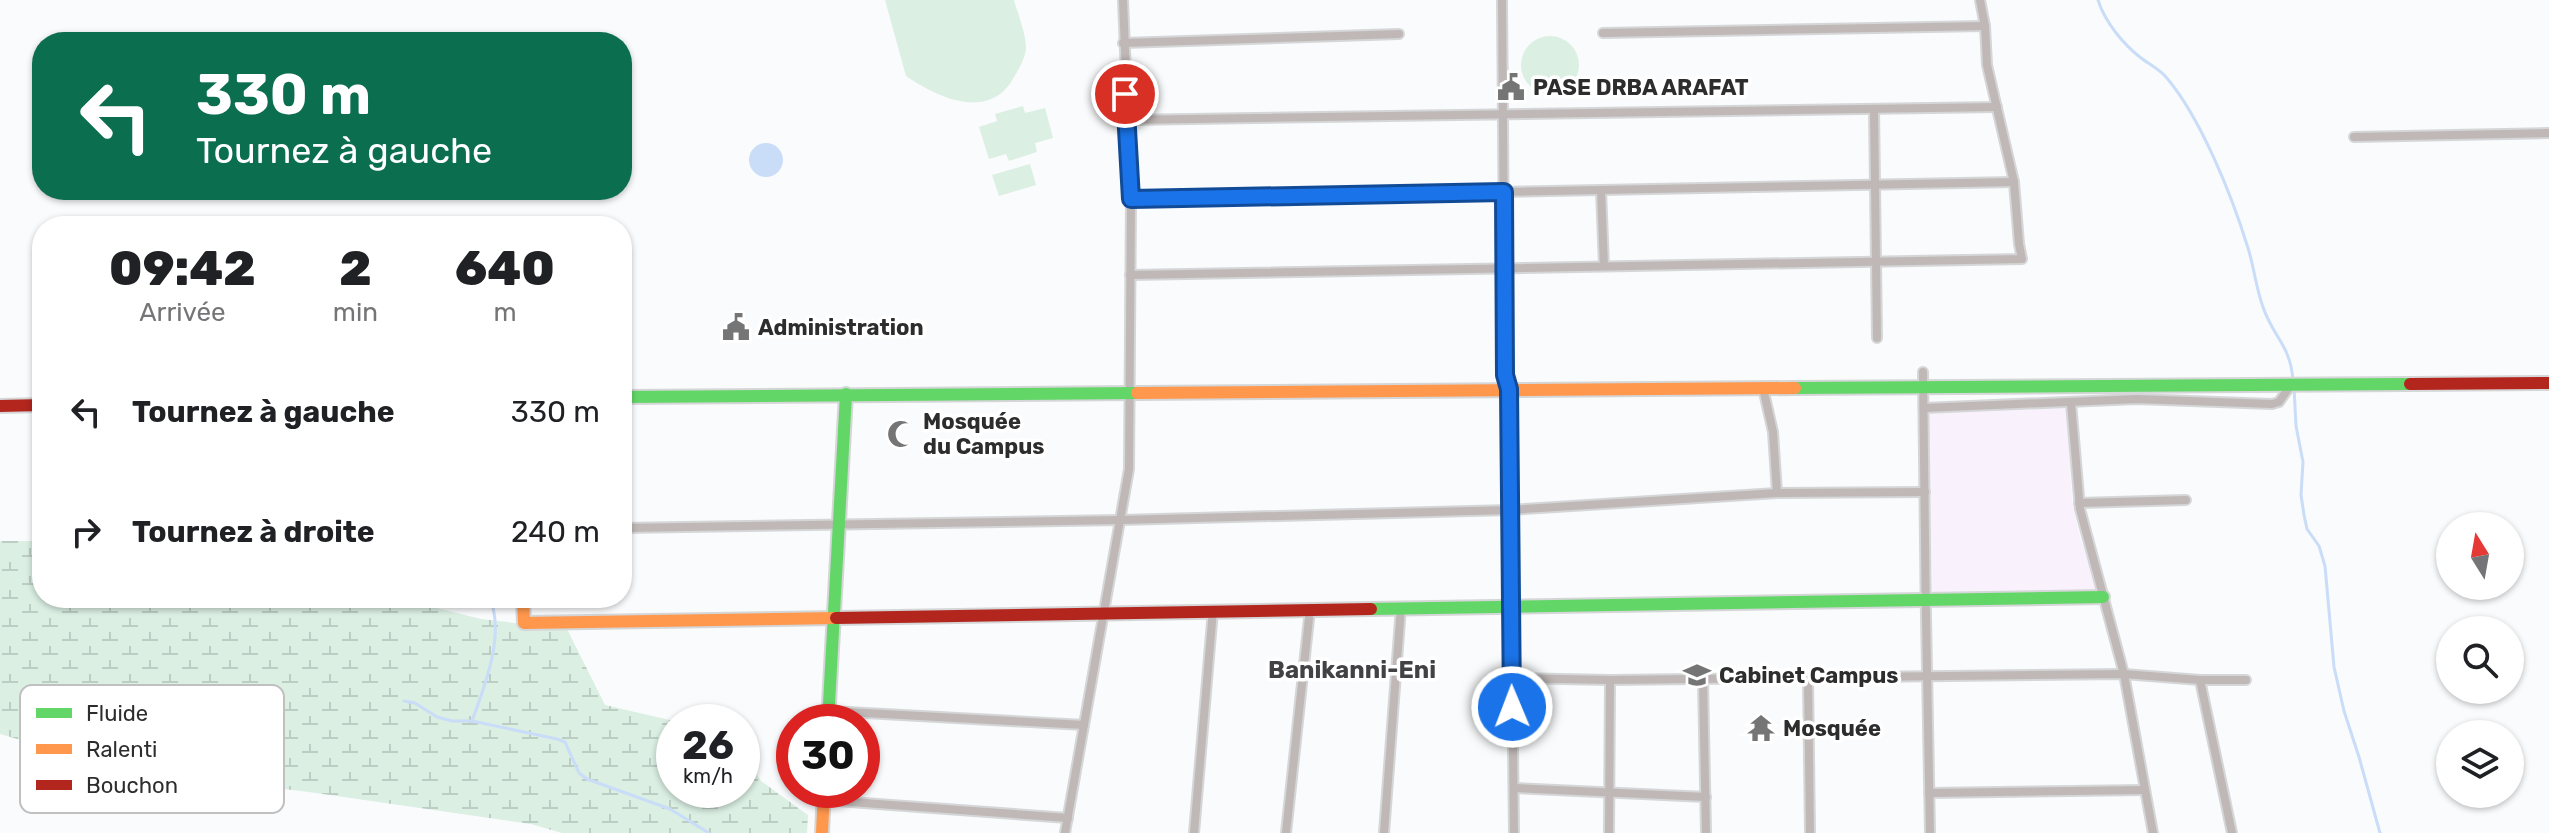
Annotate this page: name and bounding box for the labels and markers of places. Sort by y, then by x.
pin [1091,60,1159,128]
public building icon: PASE DRBA ARAFAT [1496,72,1526,102]
place label: PASE DRBA ARAFAT [1533,74,1749,101]
public building icon: Administration [721,312,751,342]
place label: Administration [758,314,924,341]
place label: Mosquée du Campus [923,408,1044,460]
mosque icon: Mosquée du Campus [886,419,916,449]
school or university icon: Cabinet Campus [1682,660,1712,690]
place label: Cabinet Campus [1719,662,1898,689]
temple icon: Mosquée [1746,713,1776,743]
place label: Mosquée [1783,715,1881,742]

